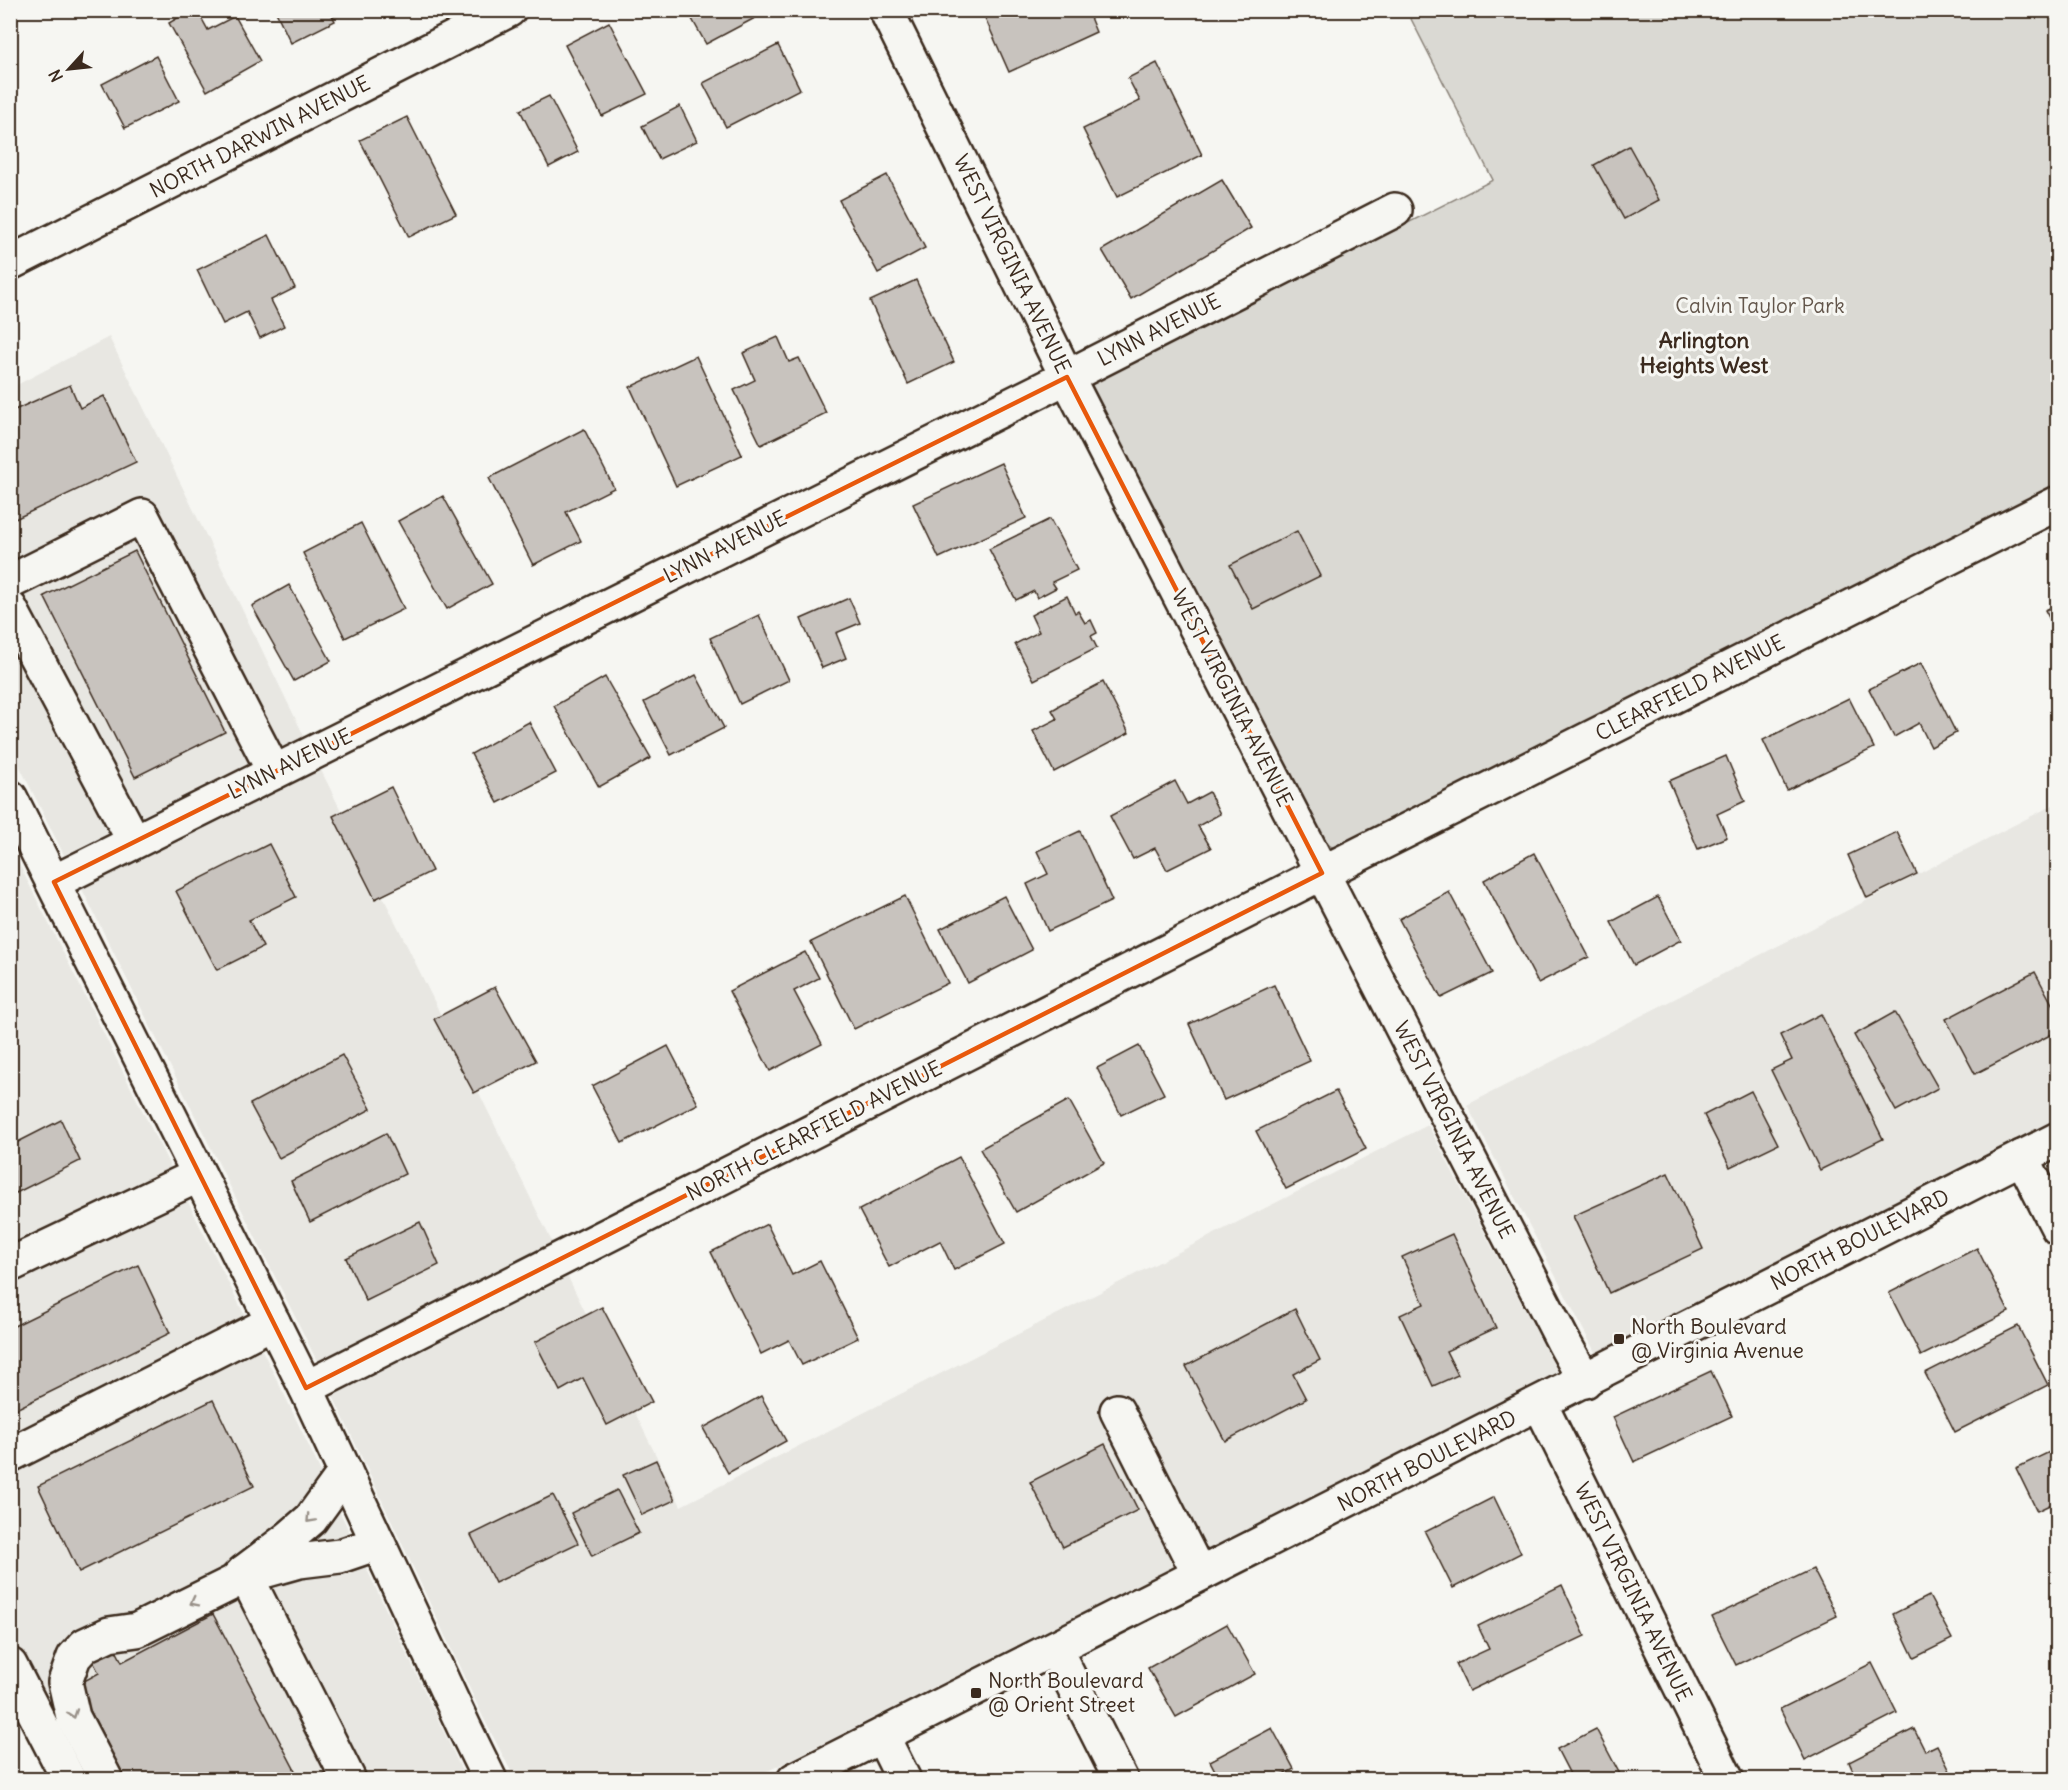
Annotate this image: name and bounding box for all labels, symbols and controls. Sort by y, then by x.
north arrow [39,39,99,99]
text: N [44,66,67,85]
street label: NORTH DARWIN AVENUE [145,69,374,204]
street label: WEST VIRGINIA AVENUE [948,150,1077,378]
street label: LYNN AVENUE [1093,287,1225,372]
park label: Calvin Taylor Park [1675,292,1845,319]
district label: Arlington Heights West [1640,326,1769,379]
street label: LYNN AVENUE [659,504,791,589]
street label: WEST VIRGINIA AVENUE [1166,585,1299,811]
street label: CLEARFIELD AVENUE [1591,628,1789,747]
street label: LYNN AVENUE [223,722,356,805]
street label: WEST VIRGINIA AVENUE [1388,1017,1521,1243]
street label: NORTH CLEARFIELD AVENUE [681,1054,946,1207]
street label: NORTH BOULEVARD [1766,1183,1954,1296]
place label: North Boulevard @ Virginia Avenue [1631,1313,1804,1364]
marker: North Boulevard @ Virginia Avenue [1612,1332,1626,1346]
street label: NORTH BOULEVARD [1333,1404,1521,1517]
street label: WEST VIRGINIA AVENUE [1569,1478,1698,1706]
one-way arrow [306,1512,317,1522]
one-way arrow [189,1594,200,1606]
place label: North Boulevard @ Orient Street [988,1667,1143,1718]
marker: North Boulevard @ Orient Street [969,1686,983,1700]
one-way arrow [66,1708,79,1719]

